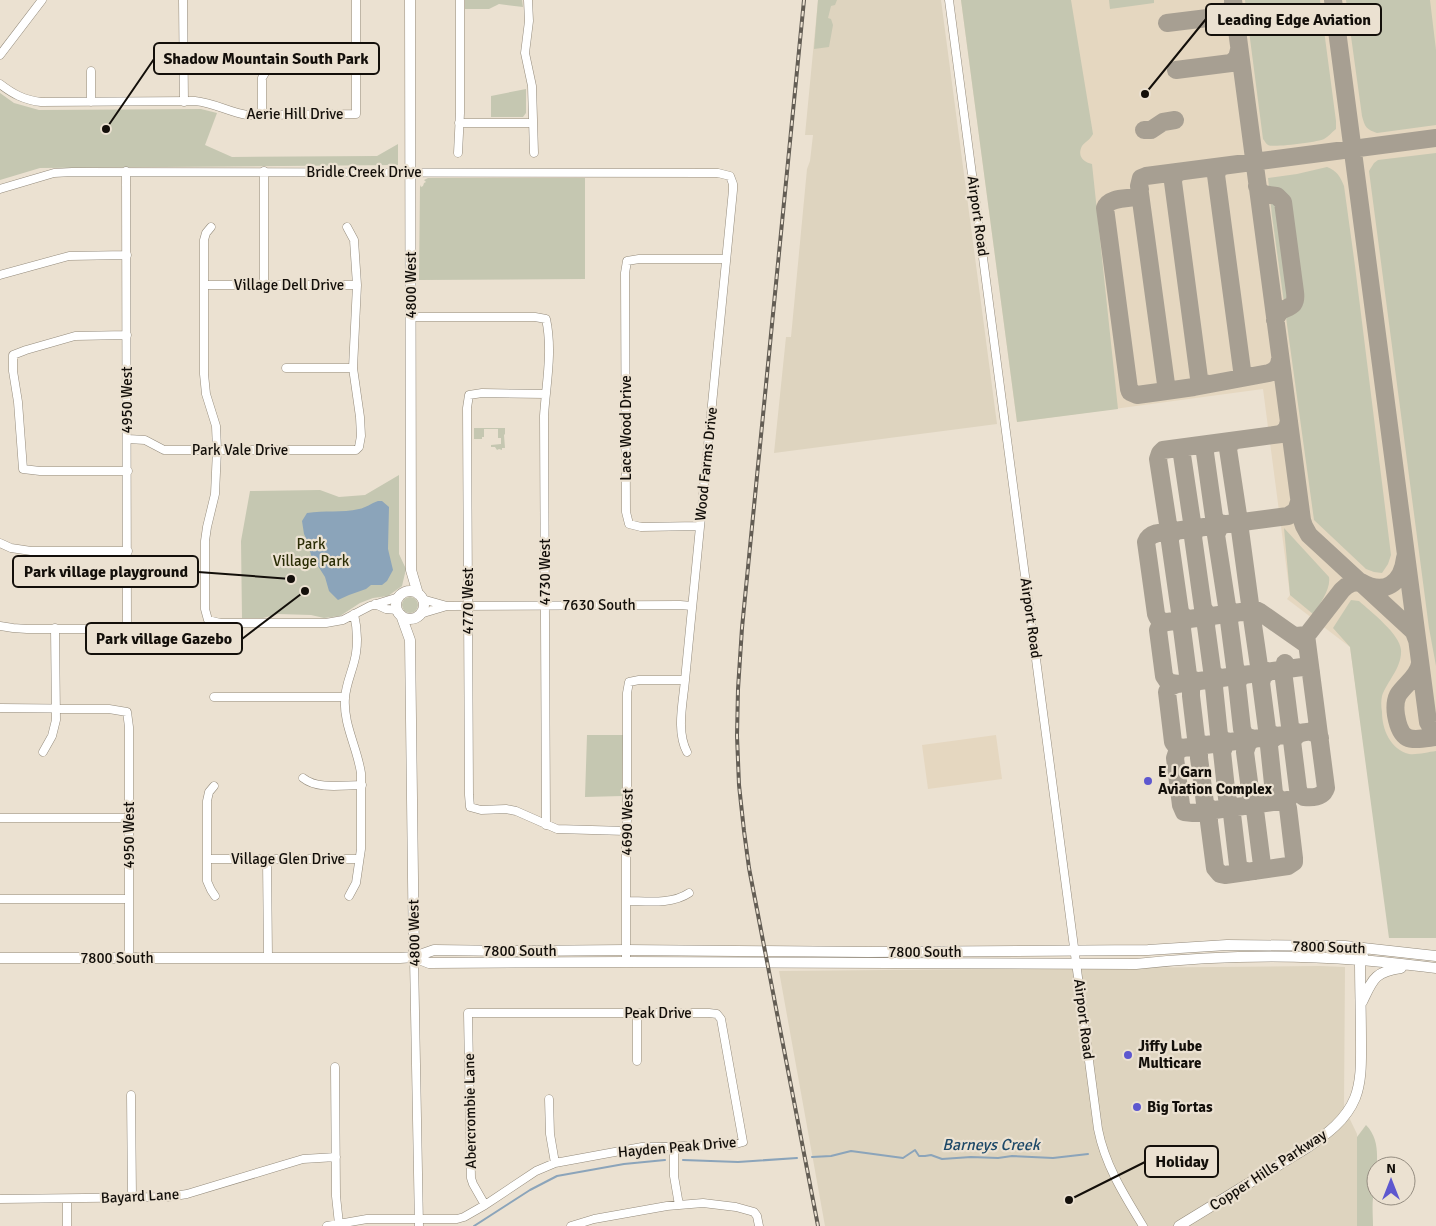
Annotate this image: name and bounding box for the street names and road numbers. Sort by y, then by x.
street label: Aerie Hill Drive [247,105,343,123]
street label: Bridle Creek Drive [306,163,422,181]
street label: Airport Road [963,175,993,257]
street label: 4800 West [402,251,420,319]
street label: Village Dell Drive [234,276,344,294]
street label: 4950 West [118,366,136,434]
street label: Lace Wood Drive [617,375,635,481]
street label: Wood Farms Drive [691,406,721,522]
street label: Park Vale Drive [192,441,288,459]
street label: 4730 West [536,538,554,606]
street label: 4770 West [459,567,477,635]
street label: Airport Road [1016,577,1046,659]
street label: 7630 South [562,596,636,614]
street label: 4690 West [617,788,637,856]
street label: 4950 West [120,801,138,869]
street label: Village Glen Drive [231,850,345,868]
street label: 4800 West [404,899,424,967]
street label: 7800 South [1292,937,1366,957]
street label: 7800 South [483,942,557,960]
street label: 7800 South [888,943,962,961]
street label: 7800 South [80,949,154,967]
street label: Airport Road [1070,978,1098,1060]
street label: Peak Drive [624,1004,692,1022]
street label: Abercrombie Lane [460,1053,480,1169]
street label: Copper Hills Parkway [1206,1126,1330,1214]
street label: Hayden Peak Drive [617,1133,737,1161]
street label: Bayard Lane [100,1185,180,1207]

